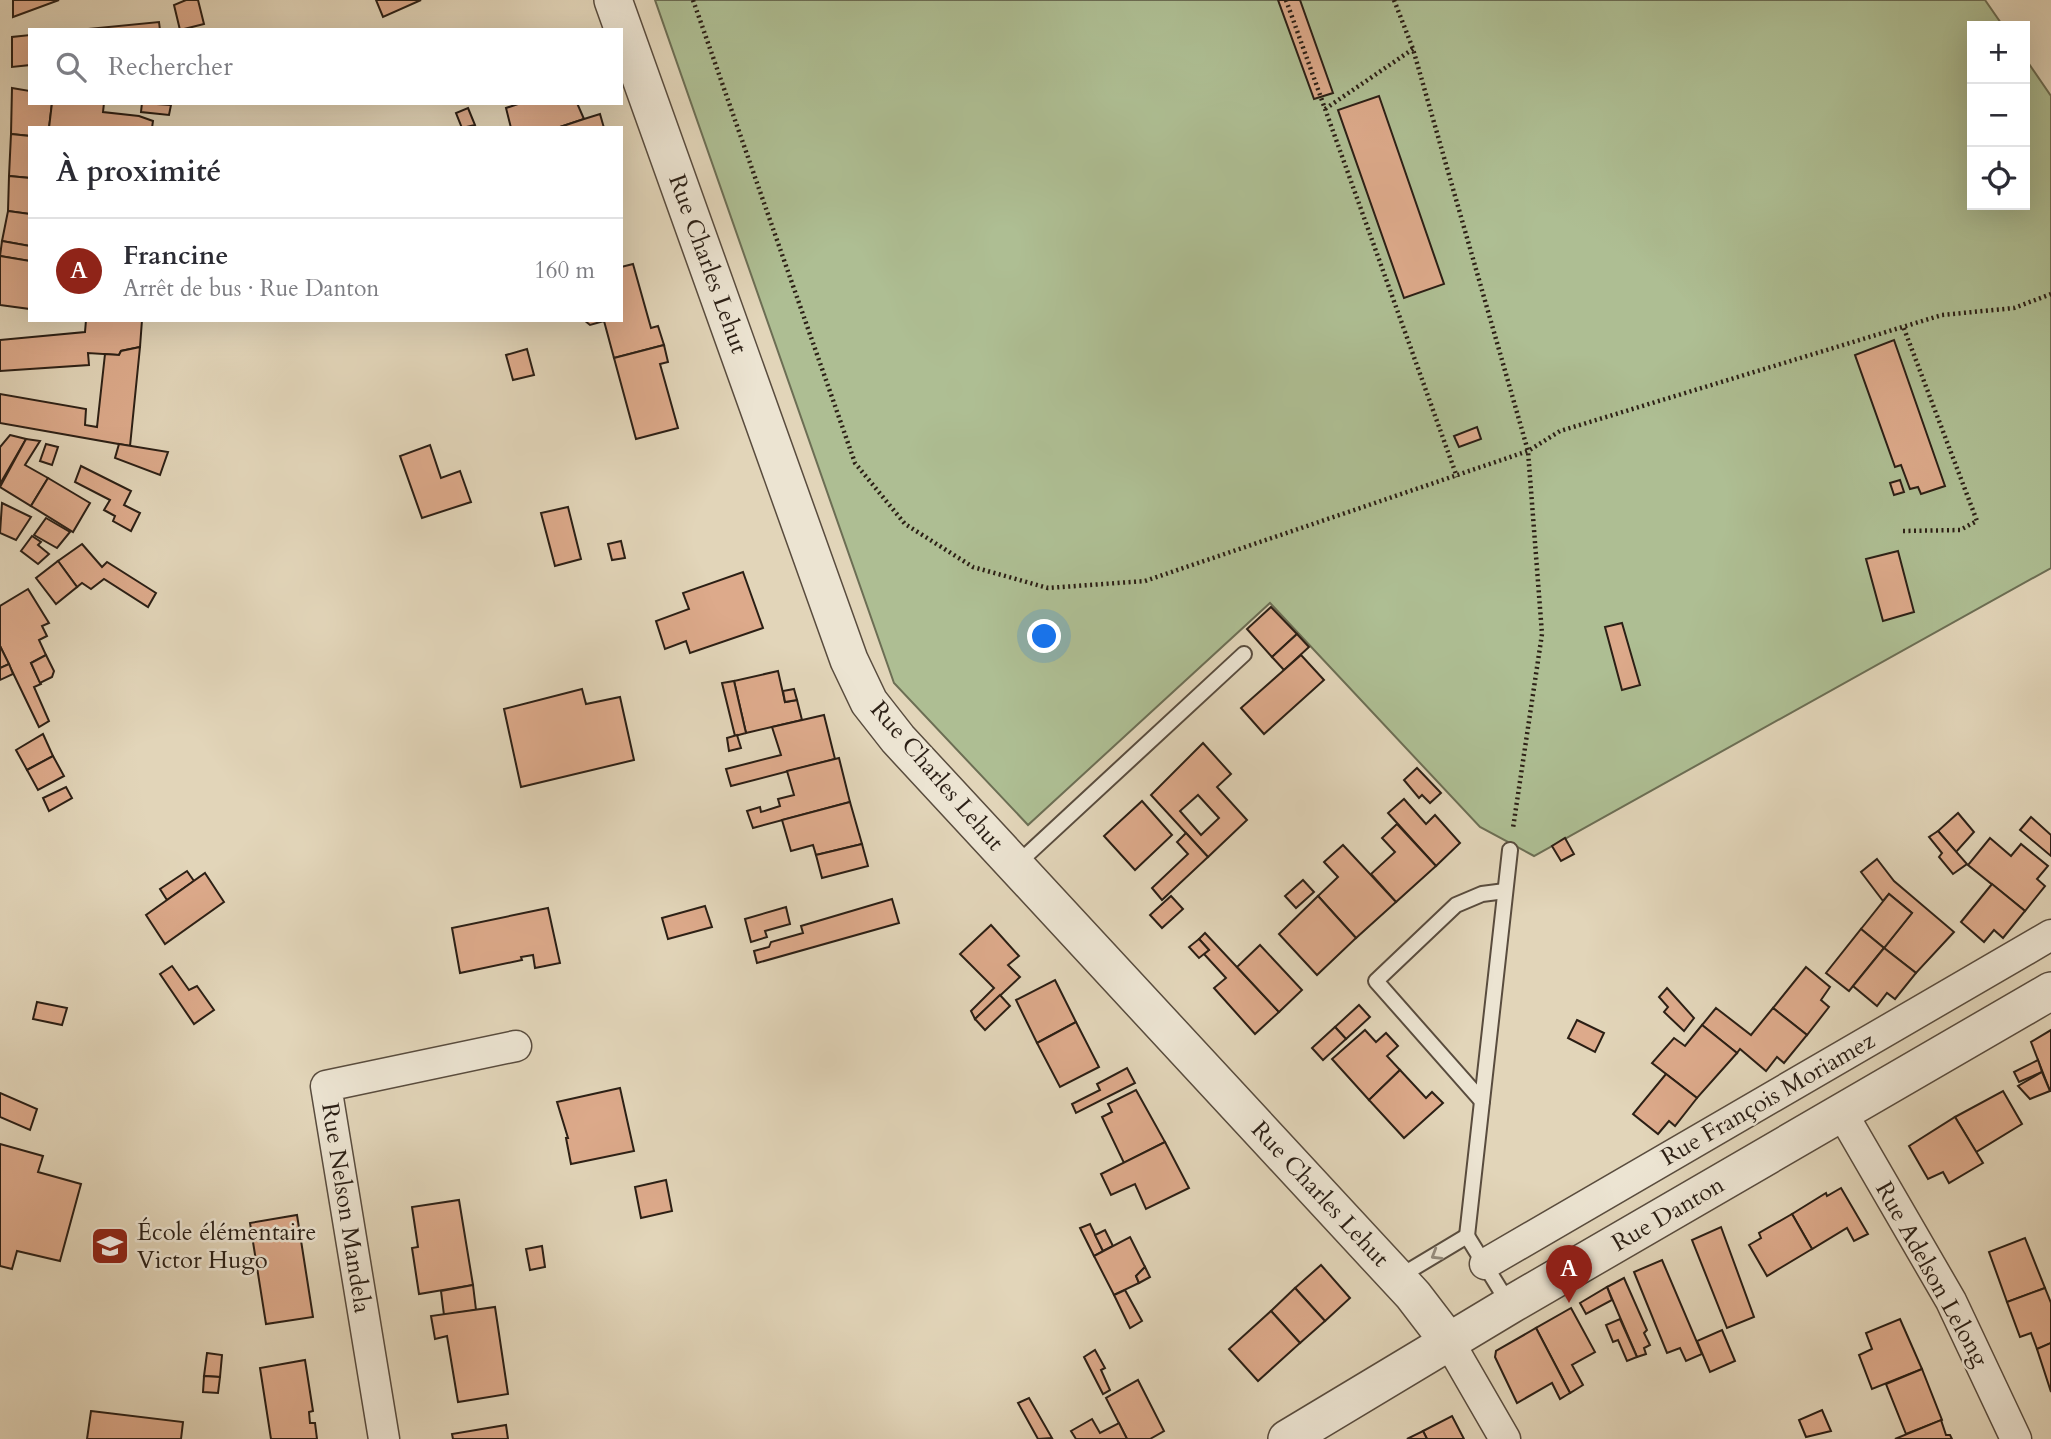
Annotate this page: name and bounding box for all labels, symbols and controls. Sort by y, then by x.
map controls [1967,21,2030,210]
button: + [1967,21,2030,84]
search box [28,28,623,105]
icon: search [52,48,90,86]
text: Rechercher [108,49,233,84]
button: − [1967,84,2030,147]
button: locate [1967,147,2030,210]
text: À proximité [56,151,221,192]
street label: Rue Charles Lehut [660,170,756,359]
text: Francine [123,238,228,273]
text: A [70,255,88,286]
text: 160 m [534,255,595,286]
text: Arrêt de bus · Rue Danton [123,273,379,304]
your location [1027,619,1061,653]
street label: Rue Charles Lehut [863,694,1012,858]
street label: Rue François Moriamez [1655,1024,1881,1174]
street label: Rue Nelson Mandela [313,1100,379,1316]
street label: Rue Charles Lehut [1244,1114,1397,1275]
street label: Rue Danton [1606,1168,1731,1260]
street label: Rue Adelson Lelong [1867,1176,1997,1373]
place label: École élémentaire Victor Hugo [137,1216,316,1277]
school or university icon: École élémentaire Victor Hugo [89,1225,131,1267]
pin: A [1546,1245,1592,1303]
one-way arrow [1431,1247,1444,1260]

